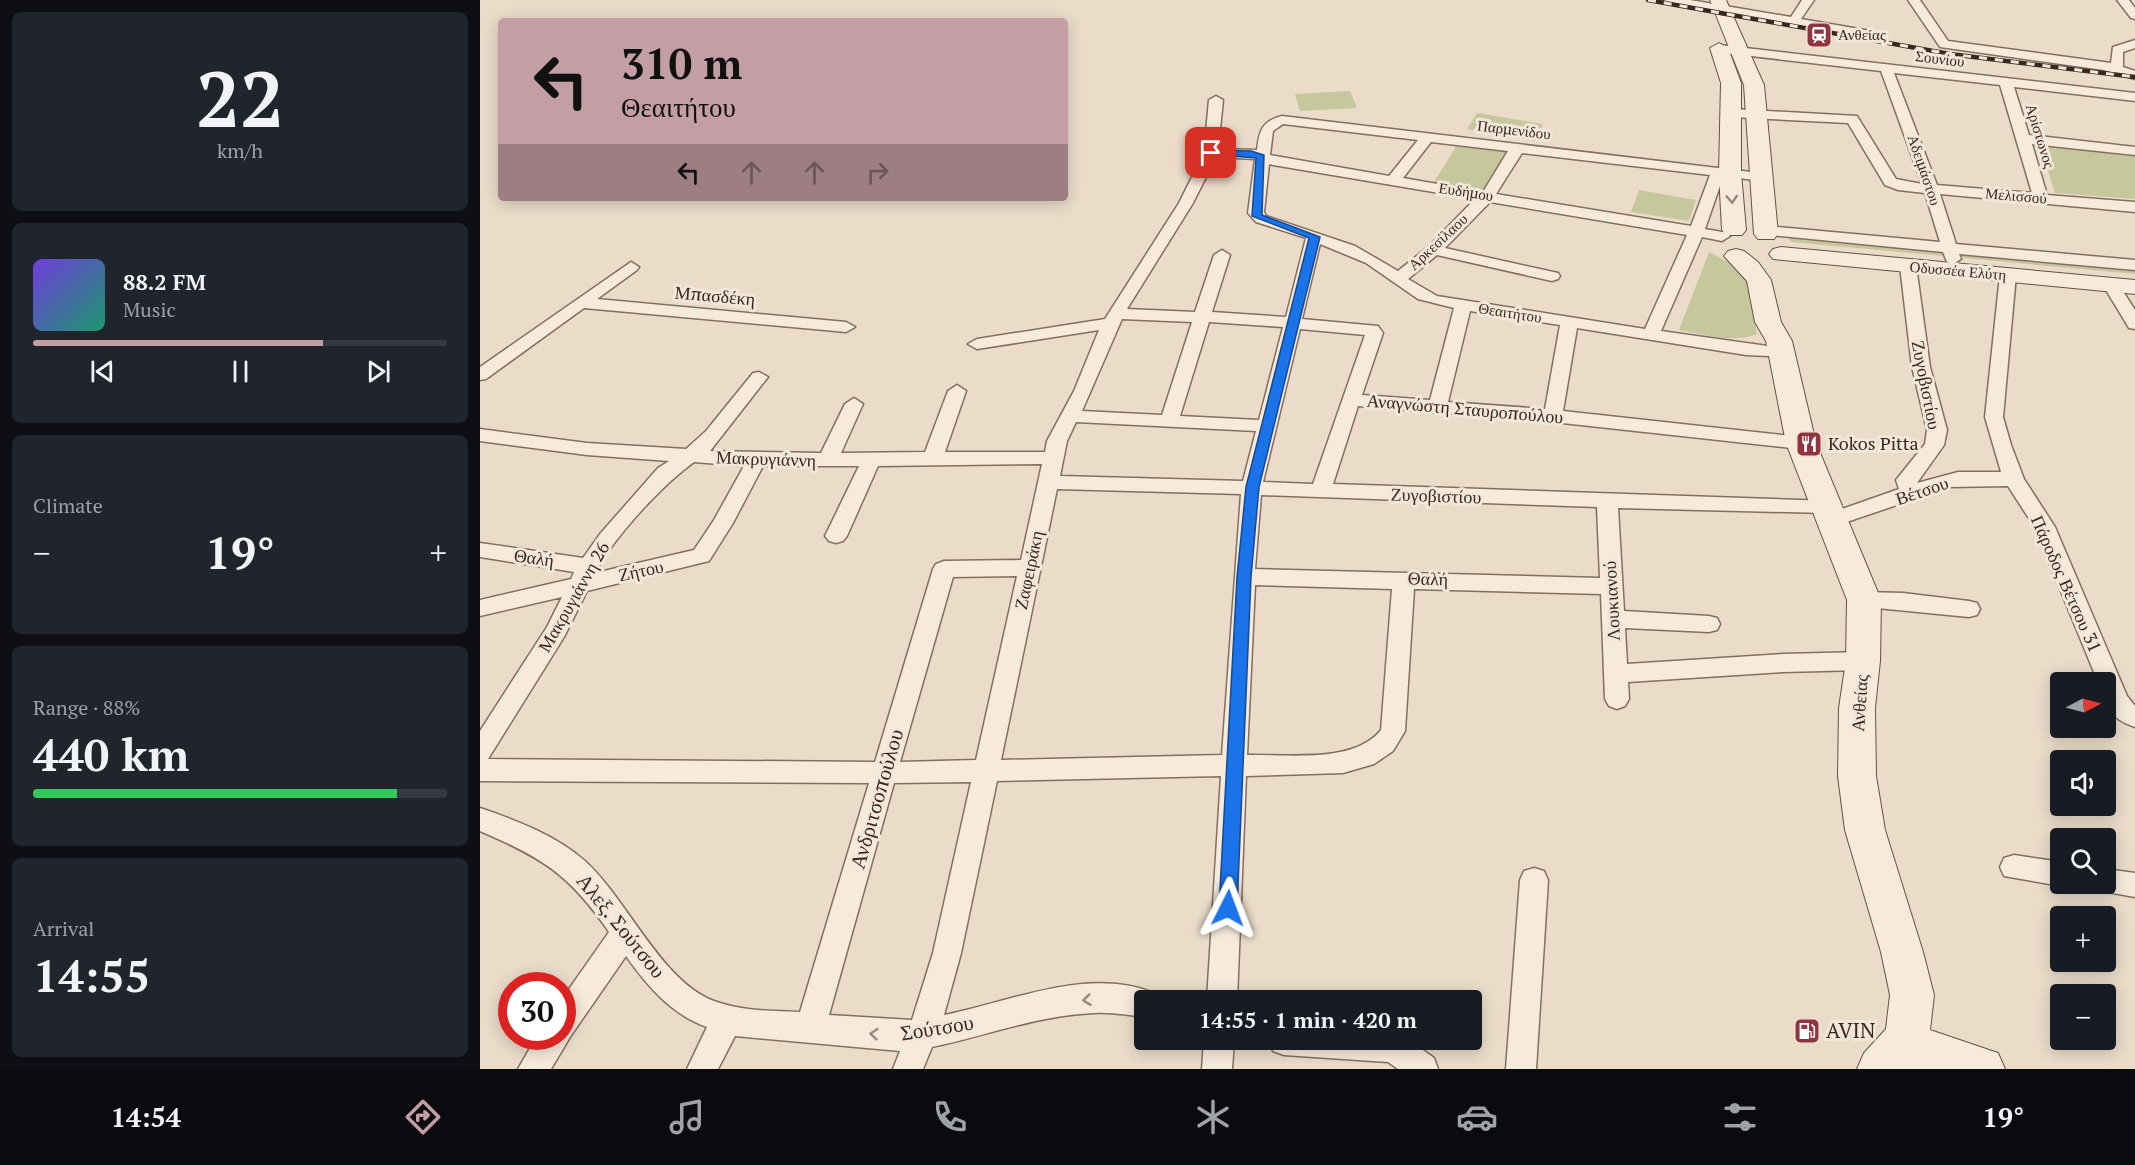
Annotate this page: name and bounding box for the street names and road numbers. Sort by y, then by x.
street label: Σουνίου [1914,45,1966,71]
street label: Αρίστωνος [2022,101,2060,171]
street label: Παρμενίδου [1476,115,1552,143]
street label: Αδειμάστου [1903,132,1946,208]
street label: Ευδήμου [1437,177,1495,205]
street label: Μελισσού [1984,182,2048,208]
street label: Αρκεσίλαου [1403,209,1471,274]
street label: Οδυσσέα Ελύτη [1909,256,2007,284]
street label: Μπασδέκη [674,280,756,310]
street label: Θεαιτήτου [1477,297,1543,327]
street label: Ζυγοβιστίου [1907,338,1947,432]
street label: Αναγνώστη Σταυροπούλου [1366,387,1564,429]
street label: Μακρυγιάννη [715,444,817,472]
street label: Βέτσου [1892,470,1951,510]
street label: Ζυγοβιστίου [1390,481,1482,509]
street label: Πάροδος Βέτσου 31 [2026,511,2108,656]
street label: Ζαφειράκη [1008,528,1048,611]
street label: Μακρυγιάννη 26 [532,537,615,656]
street label: Θαλή [512,542,556,572]
street label: Ζήτου [616,554,666,586]
street label: Λουκιανού [1597,560,1625,642]
street label: Θαλή [1407,565,1449,591]
street label: Ανθείας [1845,673,1873,732]
street label: Ανδριτσοπούλου [843,726,909,872]
street label: Αλεξ. Σούτσου [571,867,673,984]
street label: Σούτσου [898,1007,975,1047]

